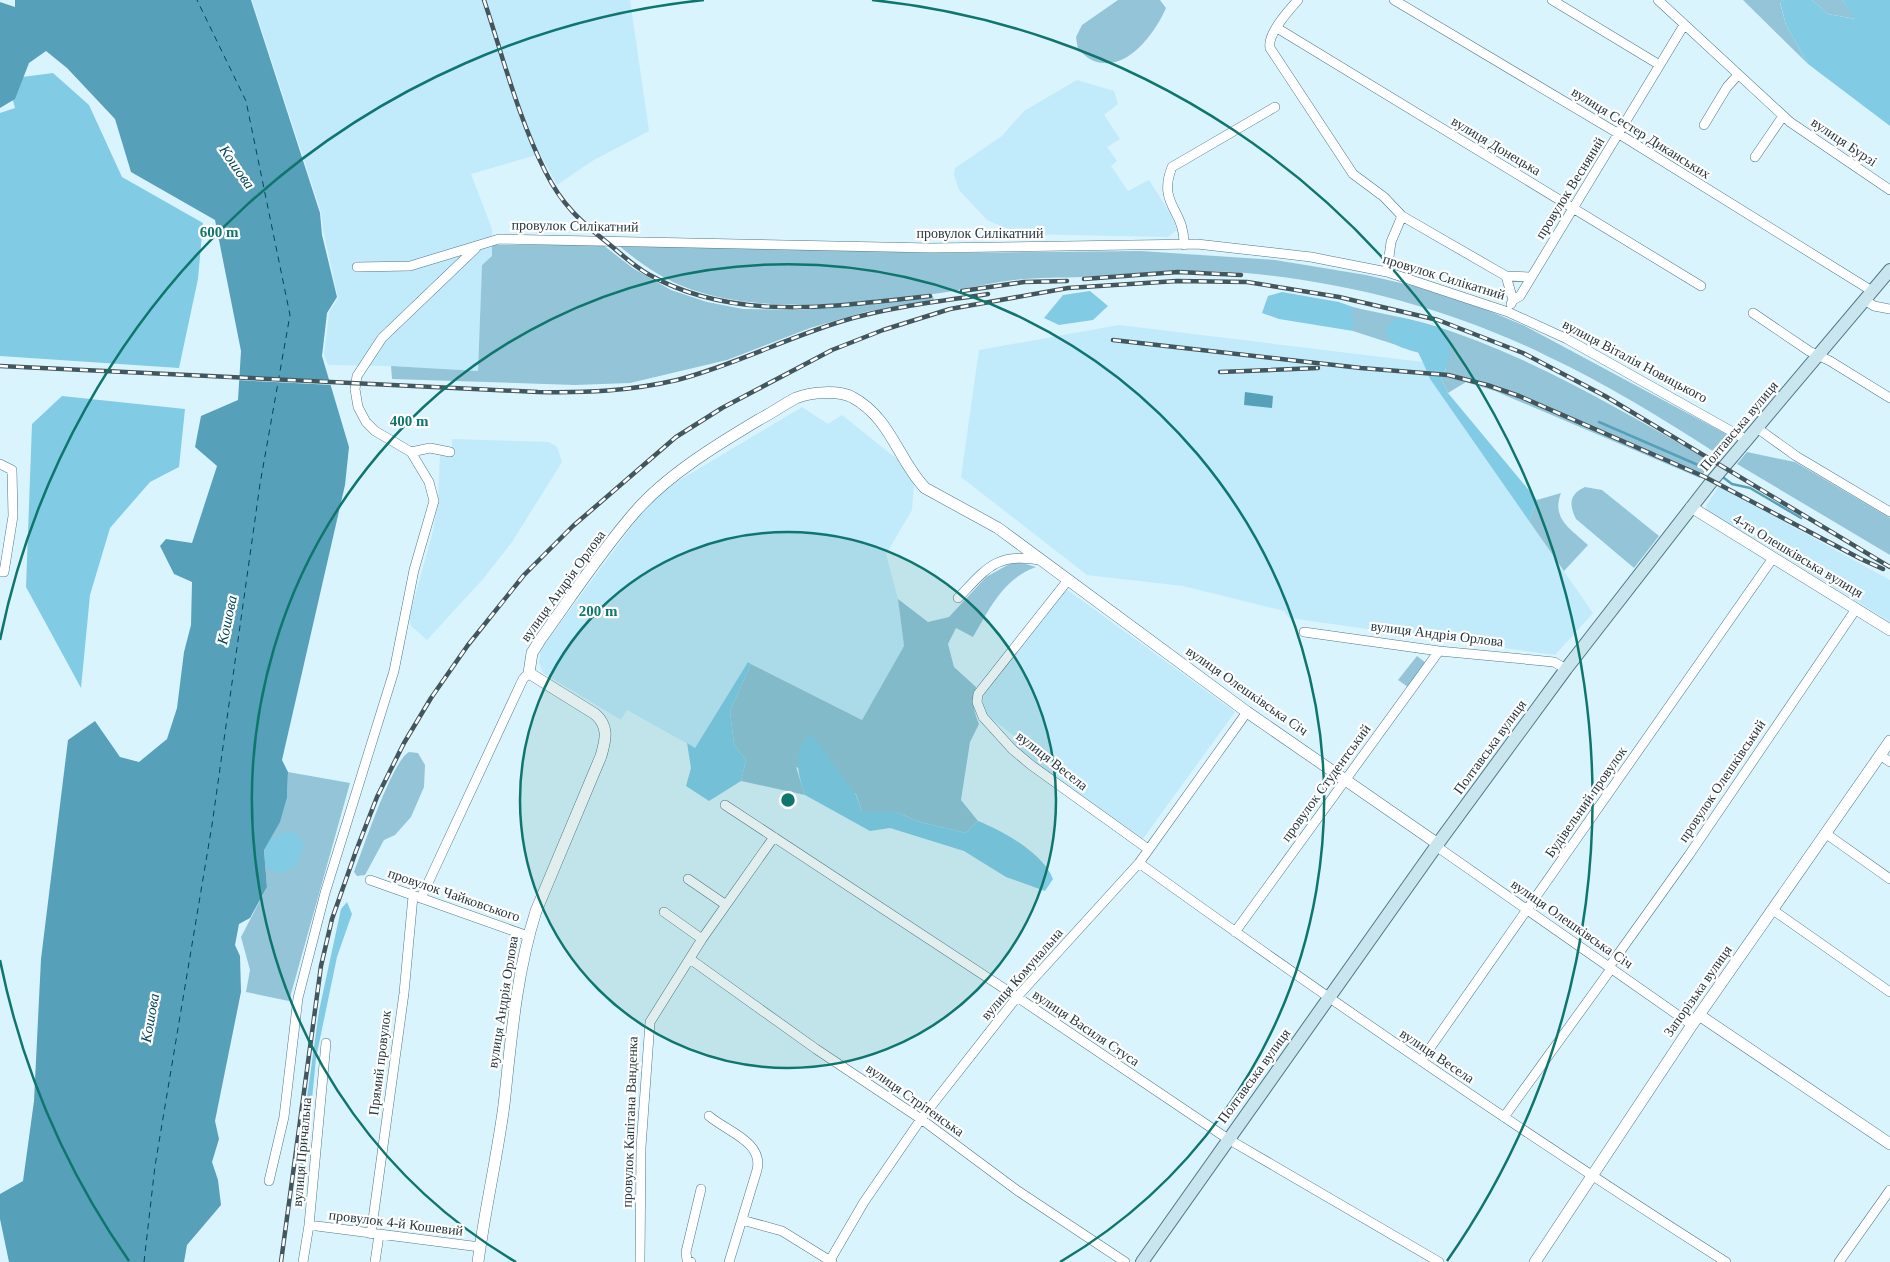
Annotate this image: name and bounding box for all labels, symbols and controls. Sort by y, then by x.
street label: вулиця Сестер Диканських [1569,84,1713,182]
street label: вулиця Донецька [1449,113,1544,179]
street label: вулиця Бурзі [1808,115,1880,169]
street label: провулок Весняний [1533,134,1608,242]
water label: Кошова [216,141,258,192]
street label: провулок Силікатний [511,217,639,235]
text: 600 m [200,224,239,240]
street label: провулок Силікатний [916,226,1044,241]
street label: провулок Силікатний [1381,251,1507,303]
street label: вулиця Віталія Новицького [1560,316,1710,406]
street label: Полтавська вулиця [1697,378,1781,474]
text: 400 m [390,413,429,429]
street label: 4-та Олешківська вулиця [1730,511,1866,601]
street label: вулиця Андрія Орлова [518,527,609,644]
water label: Кошова [214,594,240,647]
text: 200 m [579,603,618,619]
street label: вулиця Андрія Орлова [1370,618,1505,650]
street label: вулиця Олешківська Січ [1183,643,1311,739]
street label: Полтавська вулиця [1451,697,1530,797]
street label: провулок Олешківський [1676,717,1769,845]
street label: провулок Студентський [1278,721,1374,844]
street label: вулиця Весела [1013,729,1091,794]
street label: Будівельний провулок [1542,744,1630,860]
centre of rings [779,791,797,809]
street label: провулок Чайковського [386,865,522,925]
street label: вулиця Олешківська Січ [1508,876,1636,972]
street label: вулиця Комунальна [978,925,1066,1023]
street label: вулиця Андрія Орлова [485,934,521,1069]
street label: Запорізька вулиця [1661,942,1735,1039]
street label: вулиця Василя Стуса [1030,987,1143,1070]
water label: Кошова [138,992,162,1045]
street label: Прямий провулок [366,1009,394,1116]
street label: Полтавська вулиця [1215,1026,1294,1126]
street label: вулиця Весела [1397,1026,1478,1087]
street label: провулок Капітана Ванденка [620,1035,641,1208]
street label: вулиця Стрітенська [863,1061,967,1140]
street label: вулиця Причальна [290,1096,314,1207]
street label: провулок 4-й Кошевий [328,1207,465,1239]

